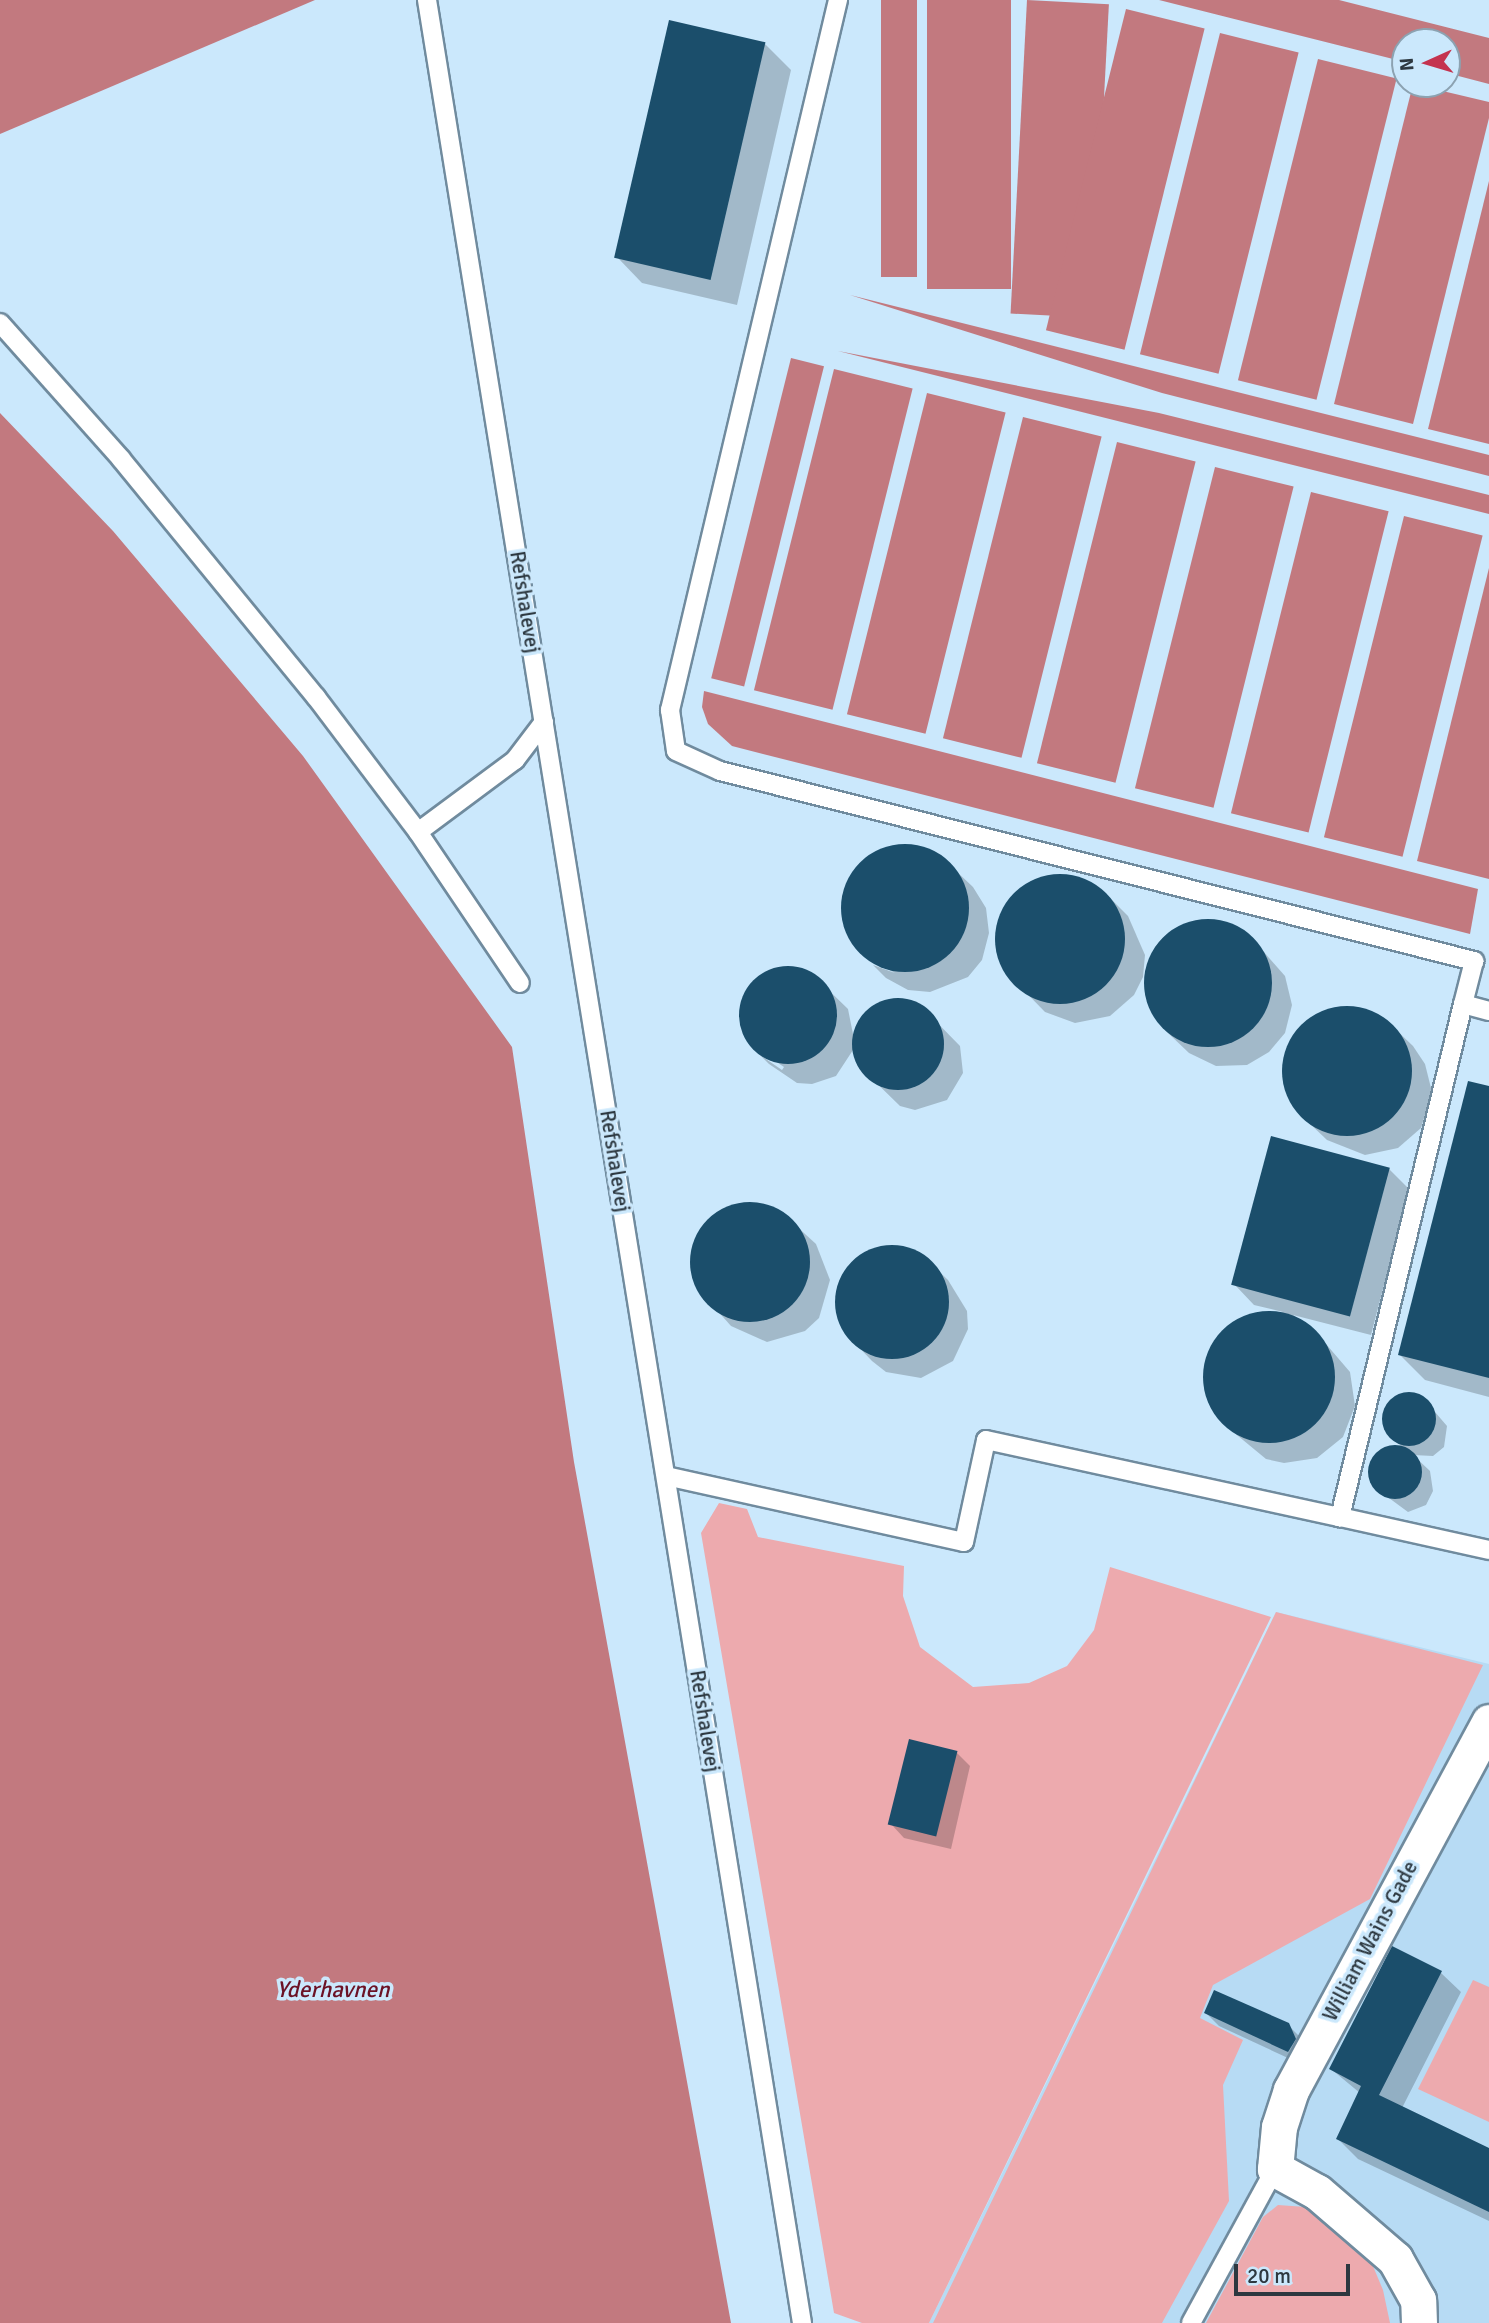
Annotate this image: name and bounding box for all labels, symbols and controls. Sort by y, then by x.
north arrow [1391,28,1461,98]
text: N [1395,57,1419,72]
street label: Refshalevej [504,549,546,655]
street label: Refshalevej [594,1108,636,1214]
street label: Refshalevej [684,1668,726,1774]
street label: William Wains Gade [1317,1857,1423,2025]
water label: Yderhavnen [276,1976,390,2004]
scale bar [1237,2250,1352,2294]
text: 20 m [1247,2263,1291,2289]

